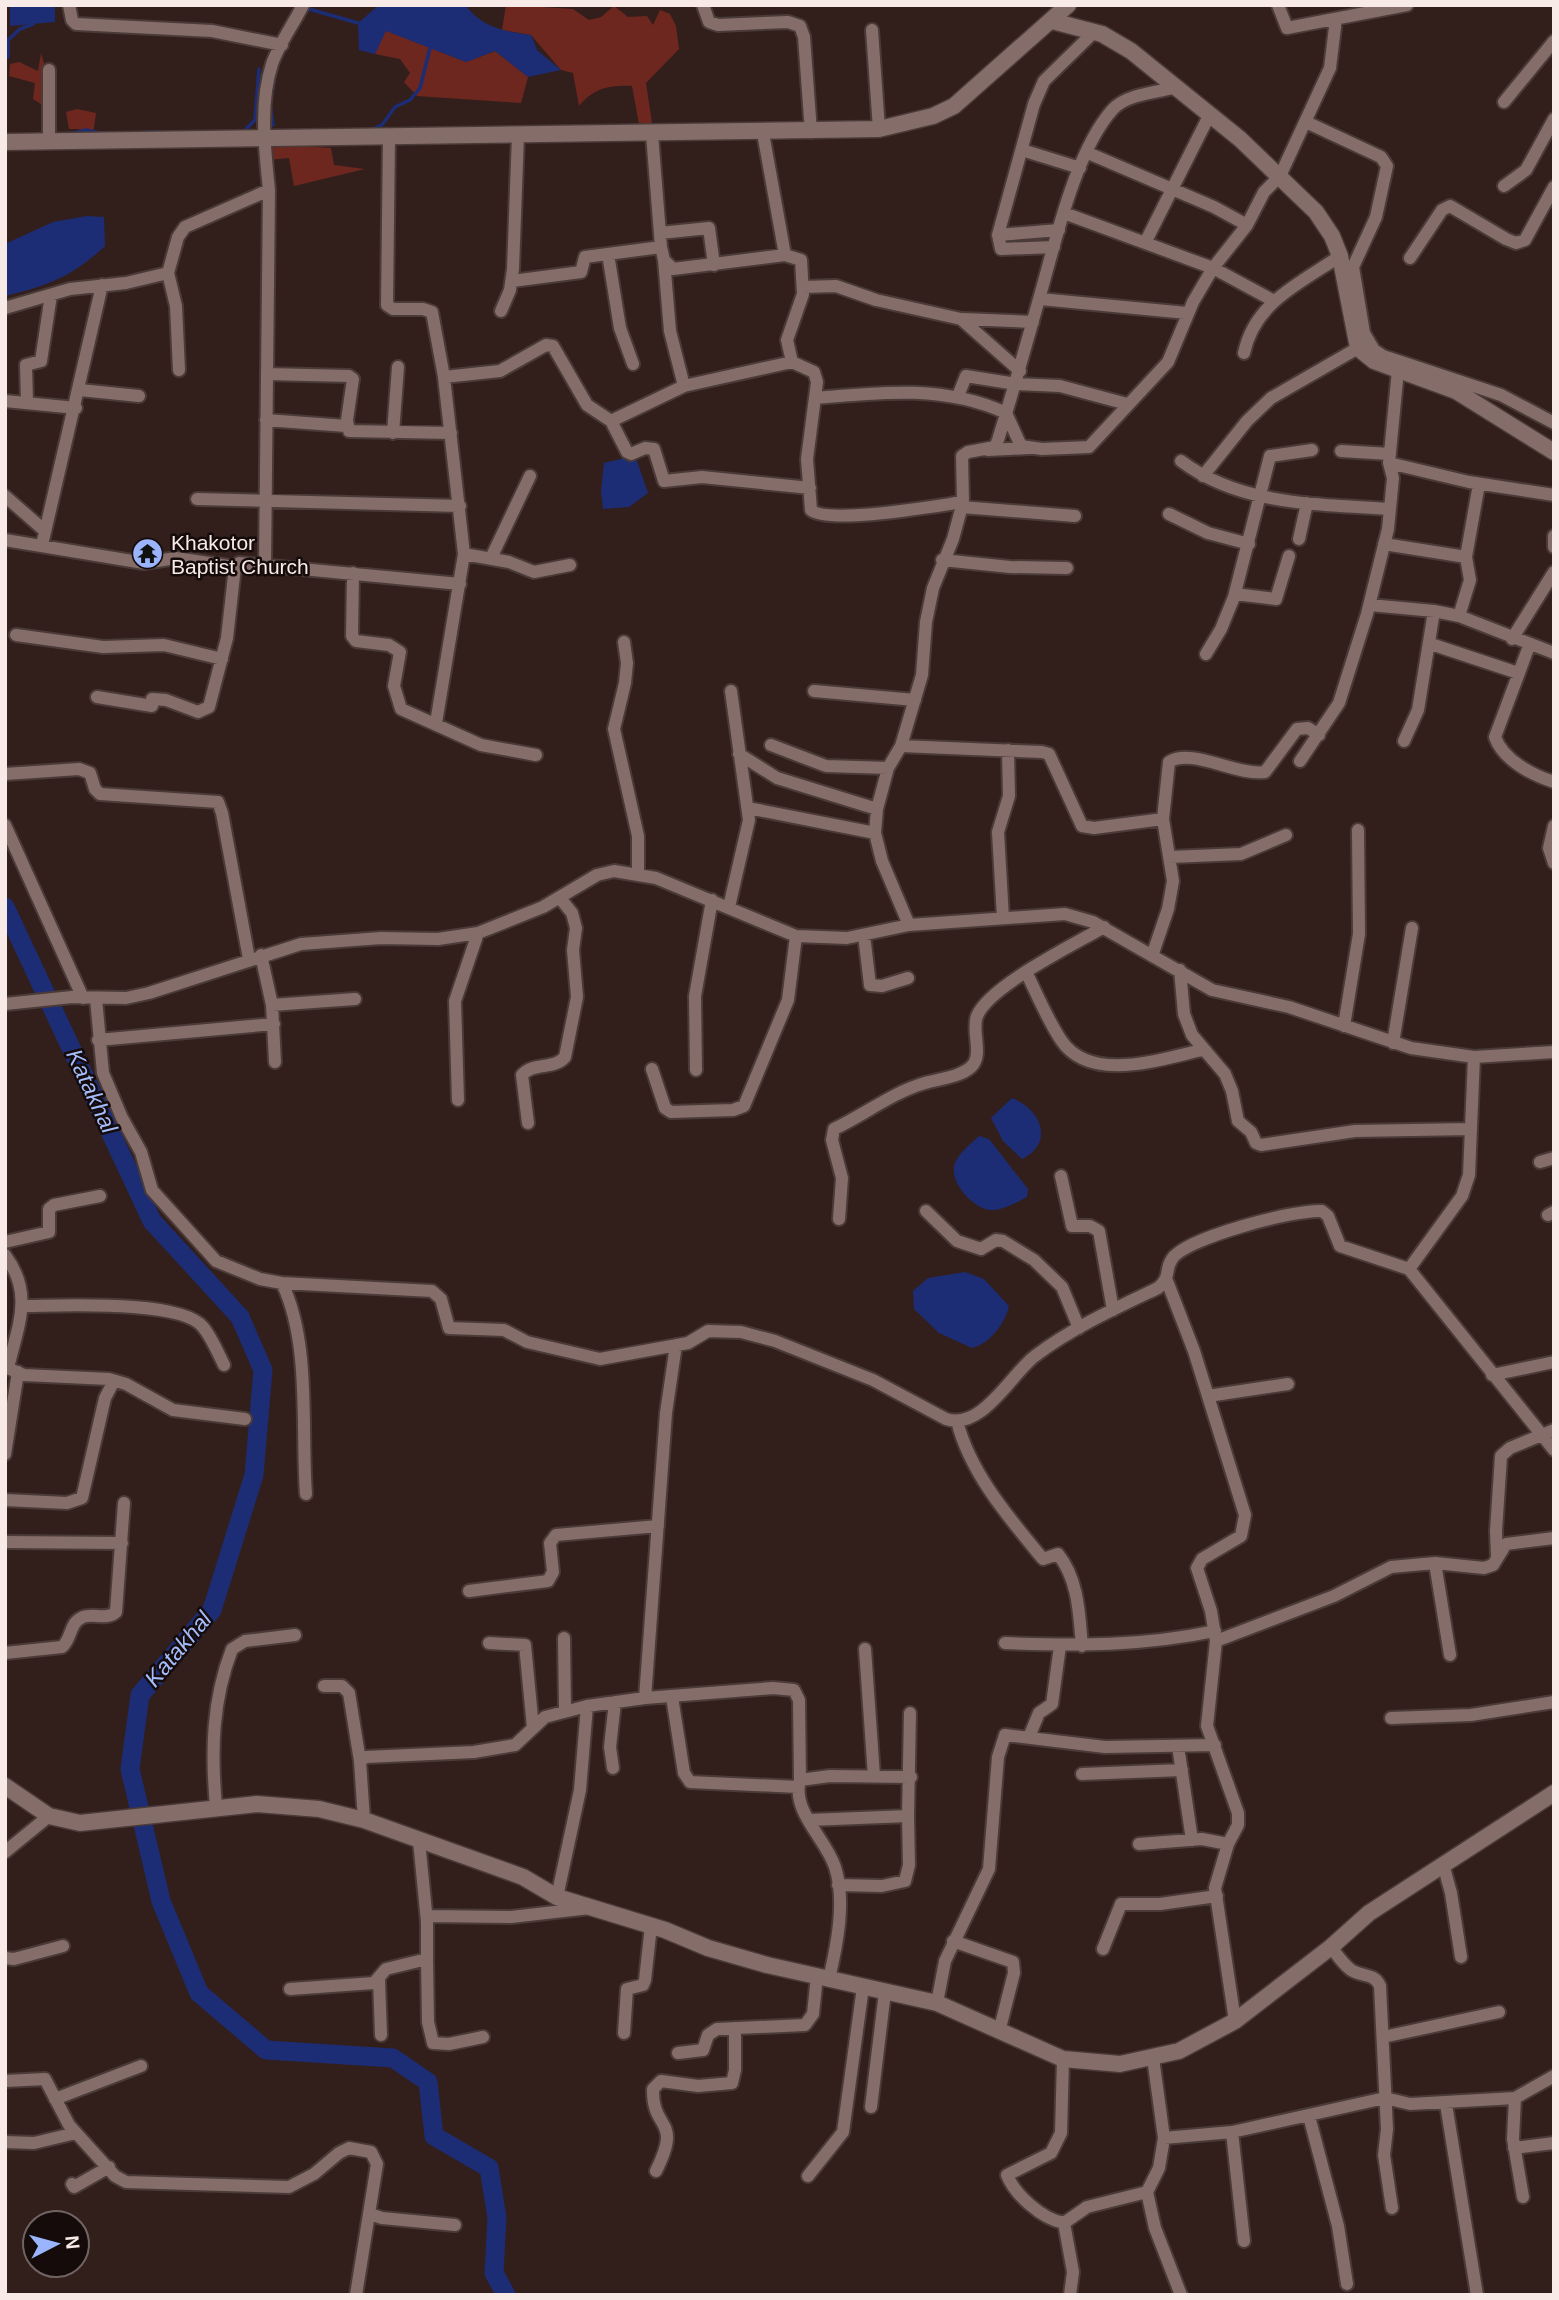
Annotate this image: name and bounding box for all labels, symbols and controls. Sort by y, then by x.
place label: Khakotor Baptist Church [171,531,309,578]
temple icon: Khakotor Baptist Church [131,537,165,571]
water label: Katakhal [61,1045,123,1138]
water label: Katakhal [139,1606,217,1692]
north arrow [21,2209,91,2279]
text: N [61,2234,84,2250]

